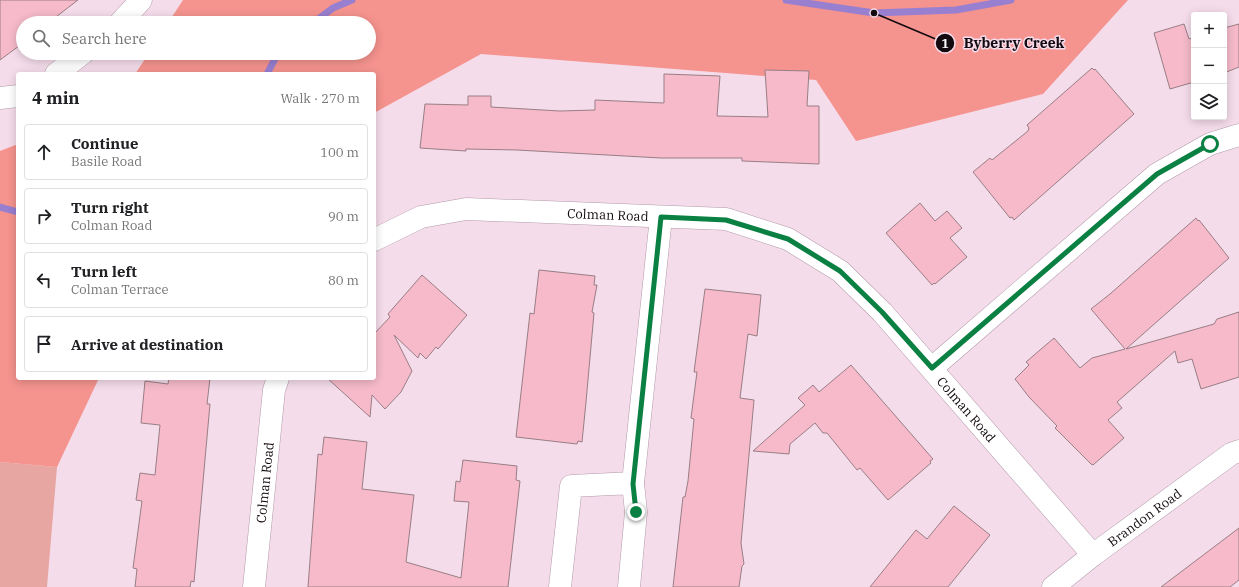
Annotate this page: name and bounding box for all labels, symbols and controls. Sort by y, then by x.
map controls [1191,12,1227,120]
button: + [1191,12,1227,48]
search box [16,16,376,60]
icon: search [30,27,52,49]
text: Search here [62,29,147,48]
callout: Byberry Creek [935,30,1072,56]
text: Byberry Creek [964,34,1065,52]
text: 1 [941,36,949,51]
button: − [1191,48,1227,84]
button: layers [1191,84,1227,120]
text: 4 min [32,87,80,109]
text: Walk · 270 m [281,90,360,107]
text: Continue [71,134,138,153]
route start [1201,135,1219,153]
icon: ahead [33,141,55,163]
text: 100 m [320,144,359,161]
text: Basile Road [71,153,142,170]
text: Turn right [71,198,149,217]
icon: right [33,205,55,227]
street label: Colman Road [567,205,649,225]
text: 90 m [328,208,359,225]
text: Colman Road [71,217,152,234]
text: Turn left [71,262,137,281]
icon: left [33,269,55,291]
text: 80 m [328,272,359,289]
text: Colman Terrace [71,281,168,298]
icon: arrive [33,333,55,355]
text: Arrive at destination [71,335,223,354]
street label: Colman Road [933,373,999,446]
street label: Colman Road [253,441,278,524]
street label: Brandon Road [1104,485,1185,550]
route end [627,503,645,521]

